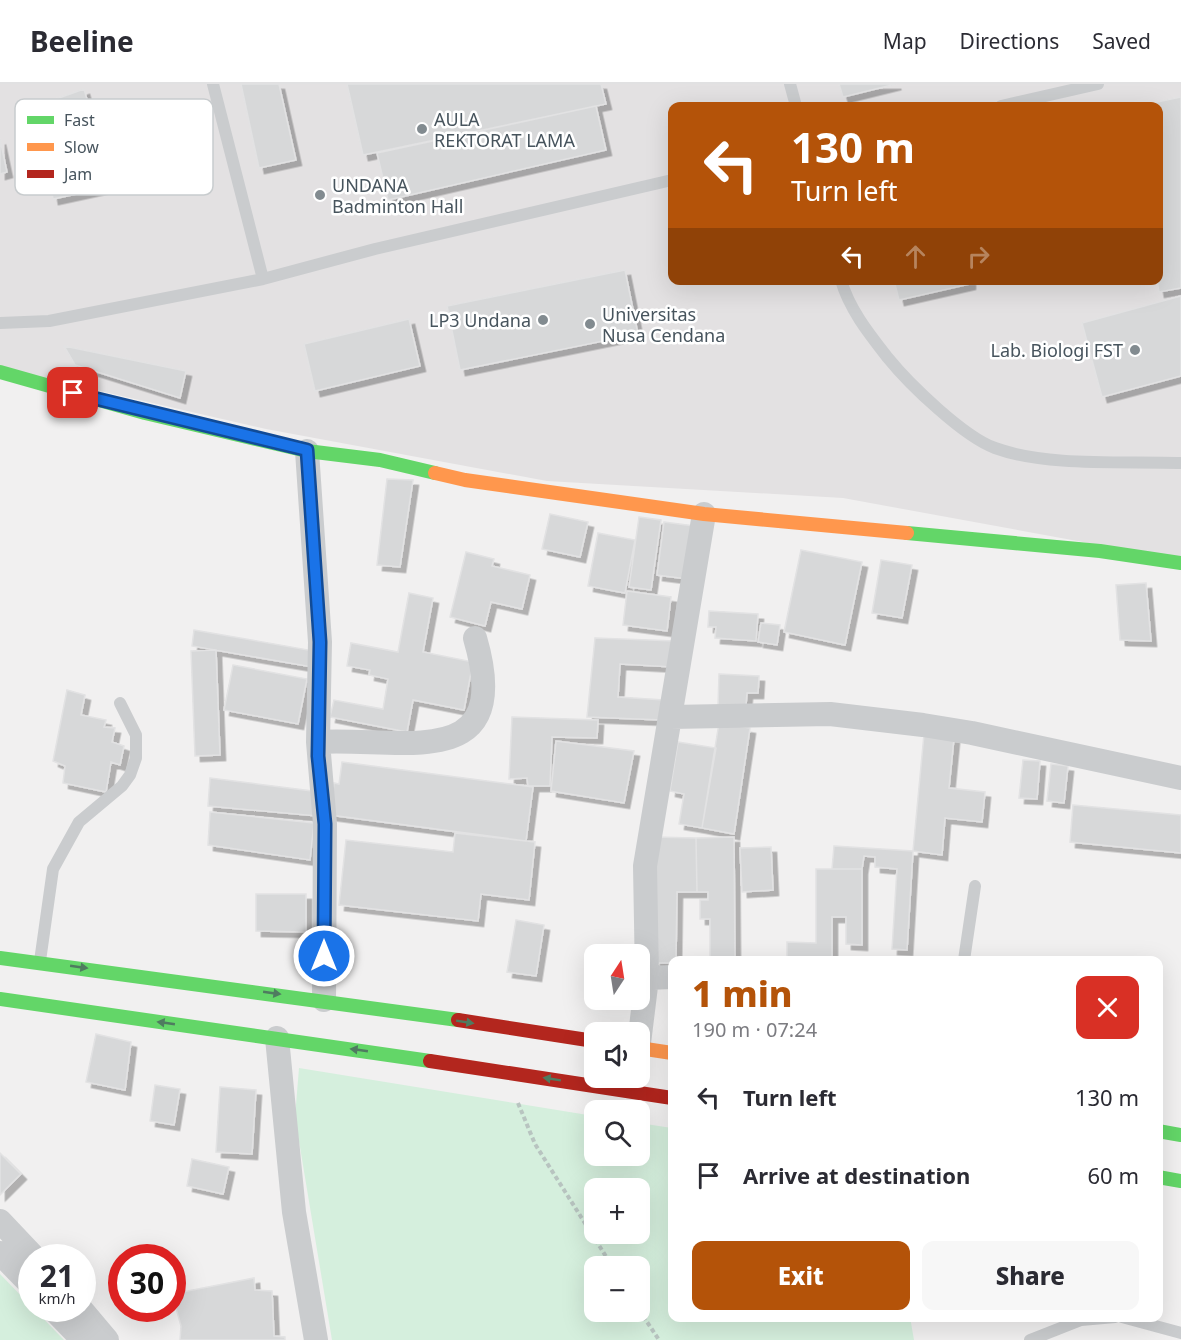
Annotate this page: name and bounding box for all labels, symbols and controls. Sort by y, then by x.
text: Beeline [30,22,134,60]
text: Map [883,27,927,55]
text: Directions [960,27,1059,55]
text: Saved [1092,27,1151,55]
legend [15,99,213,195]
place label: AULA REKTORAT LAMA [434,107,575,152]
text: Fast [64,109,95,131]
text: 130 m [791,118,915,175]
marker: AULA REKTORAT LAMA [415,122,429,136]
icon: left [692,126,770,204]
text: Slow [64,136,99,158]
text: Jam [62,163,92,185]
text: Turn left [791,172,897,209]
place label: UNDANA Badminton Hall [332,173,463,218]
marker: UNDANA Badminton Hall [313,188,327,202]
icon: left [836,240,869,273]
icon: ahead [899,240,932,273]
icon: right [962,240,995,273]
place label: Universitas Nusa Cendana [602,302,725,347]
place label: LP3 Undana [429,308,531,332]
marker: LP3 Undana [536,313,550,327]
marker: Universitas Nusa Cendana [583,317,597,331]
place label: Lab. Biologi FST [991,338,1123,362]
marker: Lab. Biologi FST [1128,343,1142,357]
pin [47,367,98,418]
icon: arrive [56,376,89,409]
position arrow [292,924,356,988]
north arrow [584,944,650,1010]
map controls [584,944,650,1322]
one-way arrow [70,963,89,972]
text: 1 min [692,969,793,1018]
button: close [1076,976,1139,1039]
one-way arrow [263,988,282,998]
text: 190 m · 07:24 [692,1016,817,1043]
one-way arrow [456,1017,475,1026]
one-way arrow [157,1018,176,1027]
button: sound [584,1022,650,1088]
one-way arrow [350,1046,369,1055]
one-way arrow [542,1074,561,1083]
icon: left [692,1081,725,1114]
text: Turn left [743,1082,837,1112]
text: 130 m [1075,1082,1139,1112]
button: search [584,1100,650,1166]
icon: arrive [692,1159,725,1192]
text: Arrive at destination [743,1160,970,1190]
text: 60 m [1088,1160,1139,1190]
button: + [584,1178,650,1244]
button: Exit [692,1241,910,1310]
button: Share [922,1241,1139,1310]
speed limit sign: 30 [108,1244,186,1322]
text: 21 [40,1255,74,1296]
button: − [584,1256,650,1322]
text: km/h [39,1288,75,1308]

